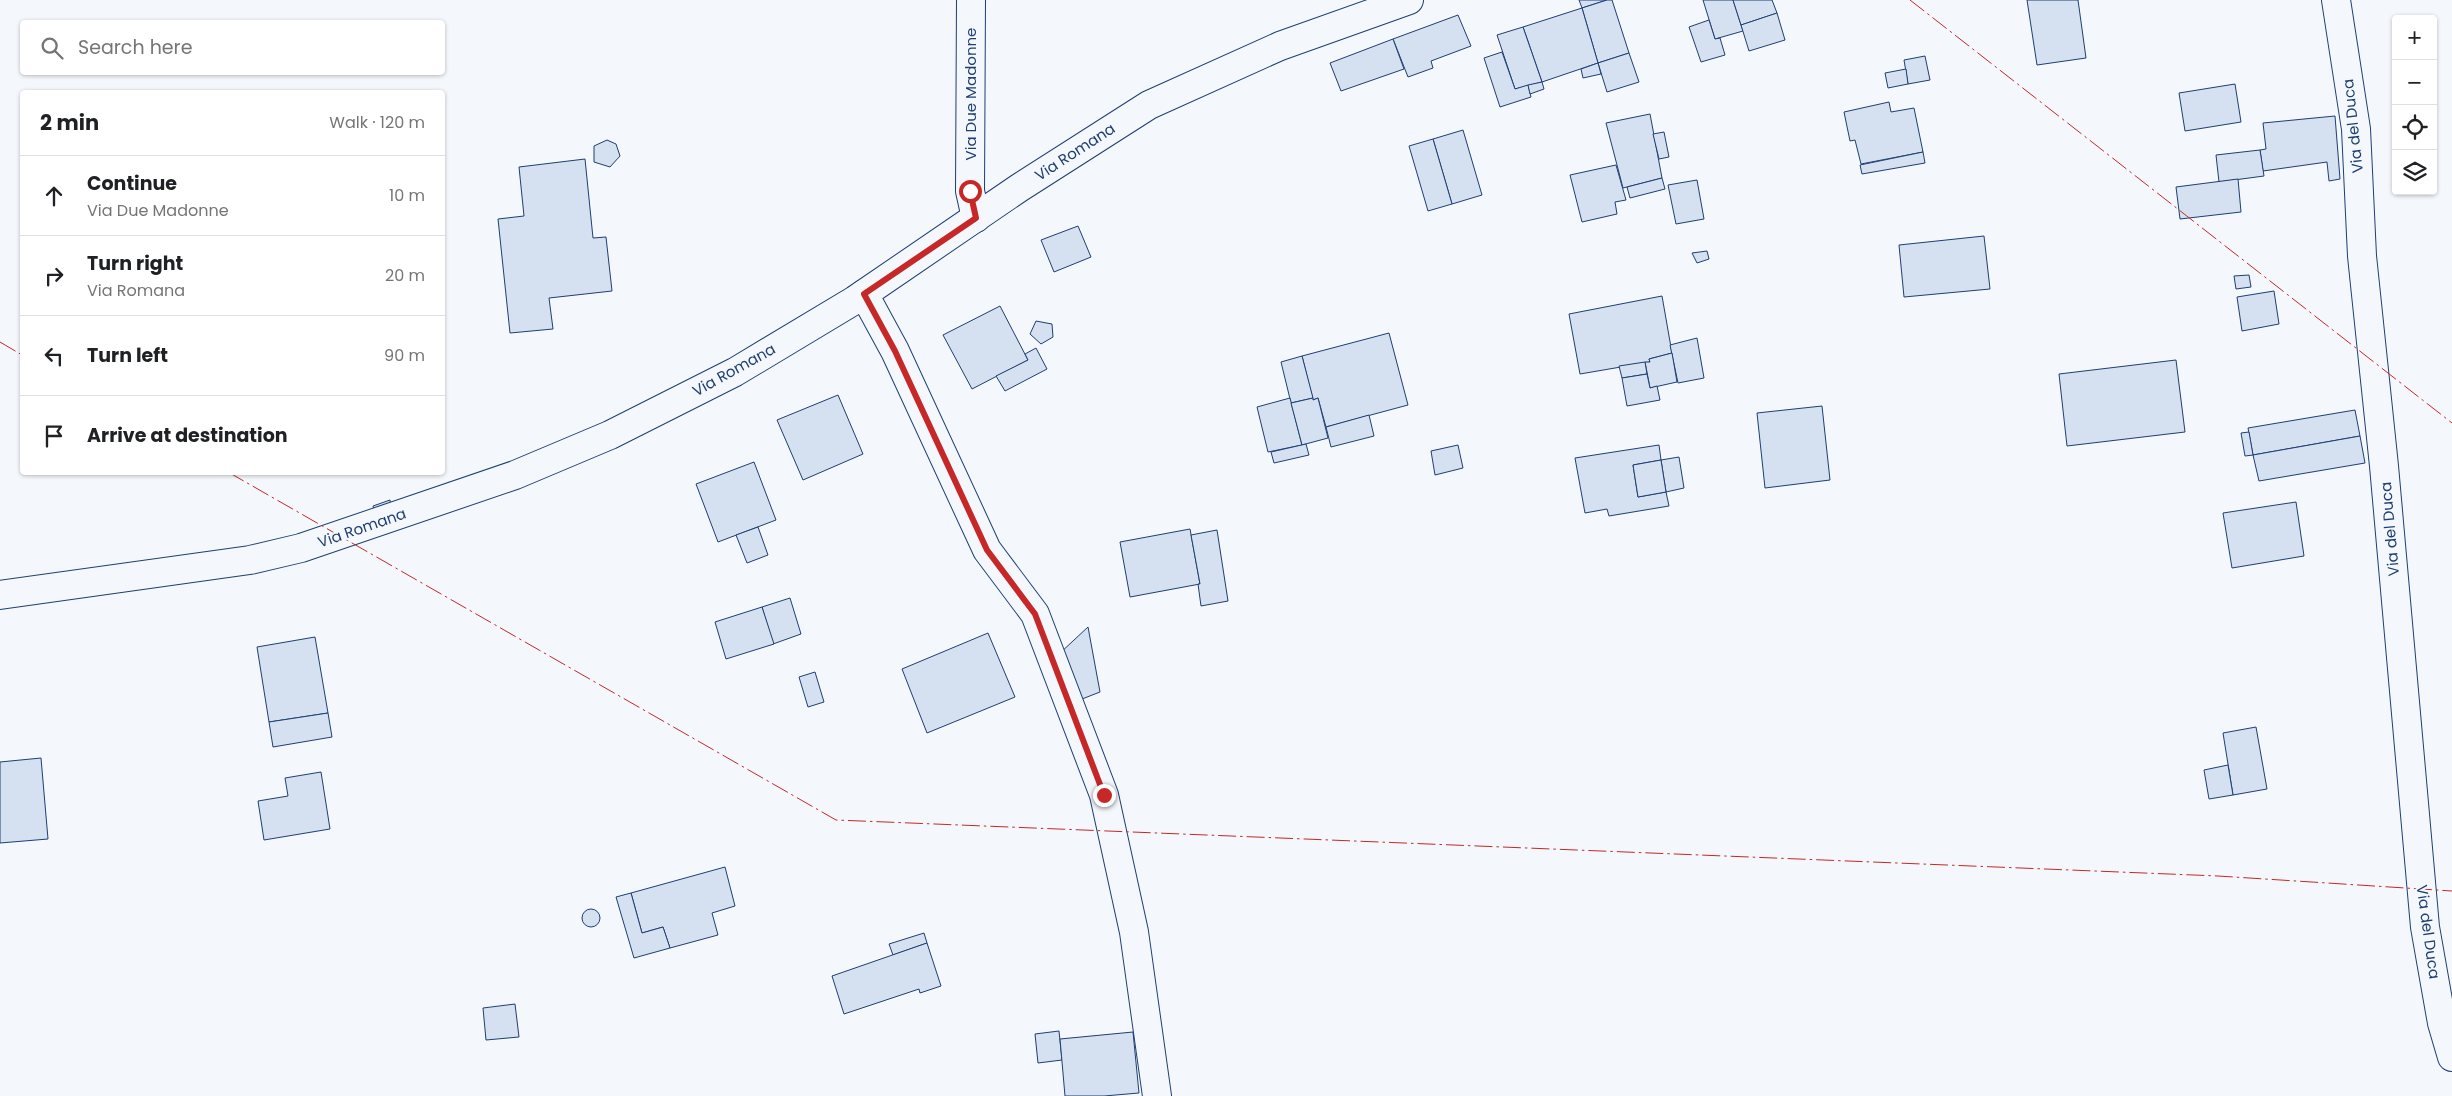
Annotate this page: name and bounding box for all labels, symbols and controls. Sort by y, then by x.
map controls [2392,15,2437,195]
button: + [2392,15,2437,60]
search box [20,20,445,75]
street label: Via Due Madonne [960,28,981,160]
icon: search [38,34,66,62]
text: Search here [78,34,192,61]
button: − [2392,60,2437,105]
street label: Via del Duca [2337,78,2368,174]
button: locate [2392,105,2437,150]
text: 2 min [40,108,99,137]
text: Walk · 120 m [329,111,425,134]
street label: Via Romana [1030,118,1119,185]
button: layers [2392,150,2437,195]
text: Continue [87,170,177,197]
route start [959,180,982,203]
icon: ahead [40,182,68,210]
text: 10 m [389,184,425,207]
text: Via Due Madonne [87,199,229,222]
text: Turn right [87,250,183,277]
icon: right [40,262,68,290]
text: 20 m [385,264,425,287]
text: Via Romana [87,279,185,302]
street label: Via Romana [688,338,779,401]
icon: left [40,342,68,370]
text: Turn left [87,342,168,369]
text: 90 m [384,344,425,367]
icon: arrive [40,422,68,450]
text: Arrive at destination [87,422,288,449]
street label: Via del Duca [2375,481,2404,577]
street label: Via Romana [315,503,409,552]
route end [1093,784,1116,807]
street label: Via del Duca [2412,884,2445,980]

